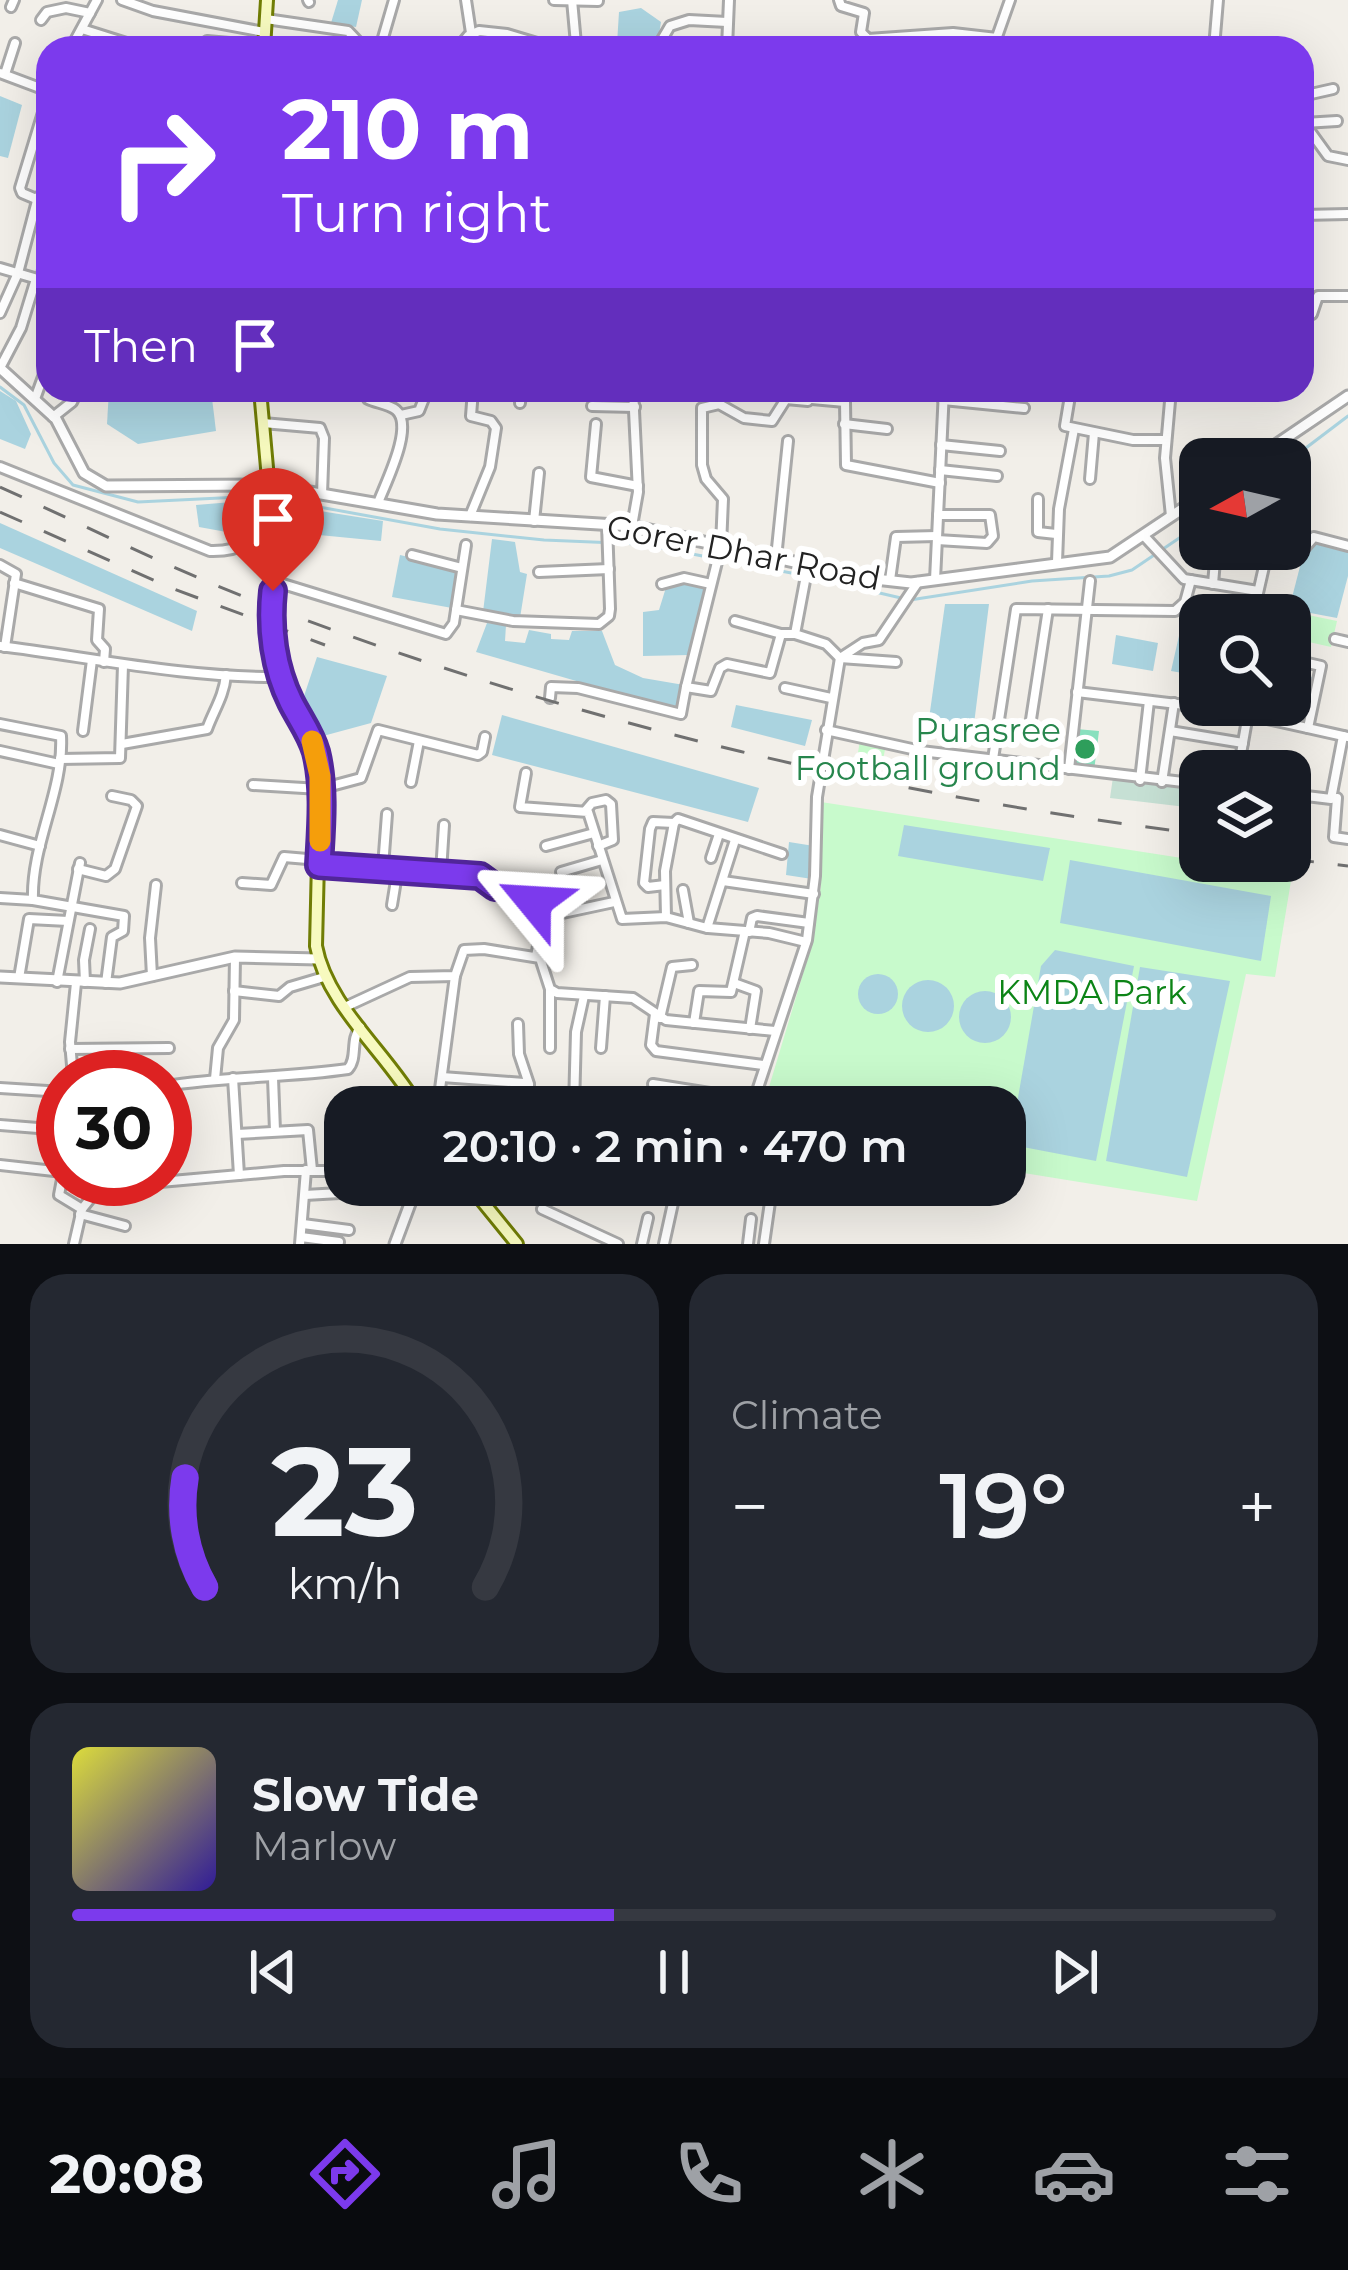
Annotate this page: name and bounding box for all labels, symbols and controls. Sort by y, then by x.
text: 210 m [282,78,533,180]
icon: right [84,84,240,240]
text: Turn right [282,180,552,246]
icon: arrive [222,312,288,378]
text: Then [84,318,198,373]
north arrow [1179,438,1311,570]
map controls [1179,438,1311,882]
pin [222,468,324,591]
icon: arrive [240,486,306,552]
street label: Gorer Dhar Road [604,506,884,598]
button: search [1179,594,1311,726]
place label: Purasree Football ground [795,710,1061,788]
marker: Purasree Football ground [1072,736,1098,762]
button: layers [1179,750,1311,882]
position arrow [471,839,597,965]
park label: KMDA Park [997,972,1187,1012]
speed limit sign: 30 [36,1050,192,1206]
text: 20:10 · 2 min · 470 m [442,1118,908,1173]
text: Climate [731,1391,883,1439]
text: 23 [271,1415,418,1567]
text: 19° [939,1451,1068,1561]
text: − [731,1466,769,1547]
text: + [1238,1466,1276,1547]
text: km/h [287,1556,402,1609]
text: Slow Tide [252,1767,479,1822]
text: Marlow [252,1822,396,1870]
icon: previous [240,1939,306,2005]
icon: pause [641,1939,707,2005]
icon: next [1042,1939,1108,2005]
icon: directions [303,2132,387,2216]
icon: music [485,2132,569,2216]
icon: phone [667,2132,751,2216]
icon: climate [850,2132,934,2216]
icon: car [1032,2132,1116,2216]
icon: filters [1215,2132,1299,2216]
text: 20:08 [49,2141,204,2207]

